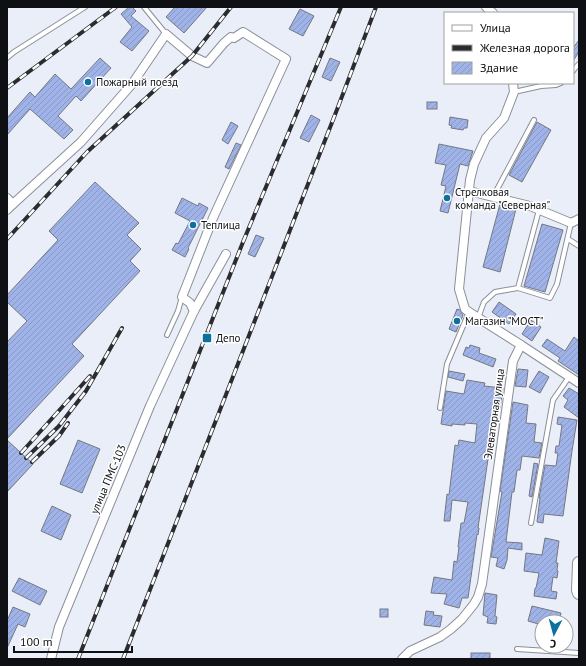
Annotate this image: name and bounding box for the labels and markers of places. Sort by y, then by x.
place label: Пожарный поезд [96,75,178,89]
marker: Пожарный поезд [83,77,93,87]
place label: Стрелковая команда "Северная" [455,185,550,212]
marker: Стрелковая команда "Северная" [442,193,452,203]
place label: Теплица [201,218,240,232]
marker: Теплица [188,220,198,230]
place label: Магазин "МОСТ" [465,314,544,328]
marker: Магазин "МОСТ" [452,316,462,326]
place label: Депо [216,331,241,345]
marker: Депо [201,332,213,344]

